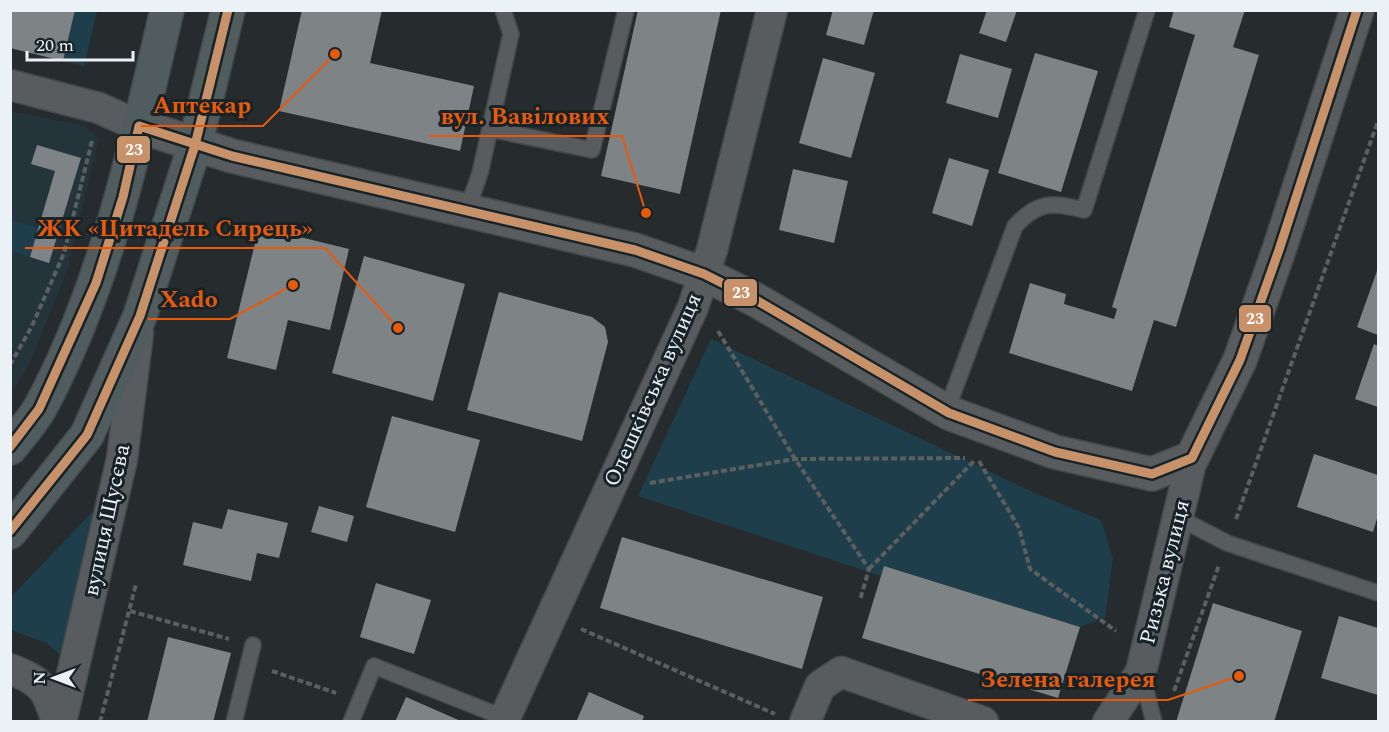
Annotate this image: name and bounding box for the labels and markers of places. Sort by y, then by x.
callout: Аптекар [141,84,263,126]
callout: вул. Вавілових [429,94,622,136]
callout: ЖК «Цитадель Сирець» [25,206,325,248]
callout: Xado [148,277,230,319]
callout: Зелена галерея [968,658,1168,700]

